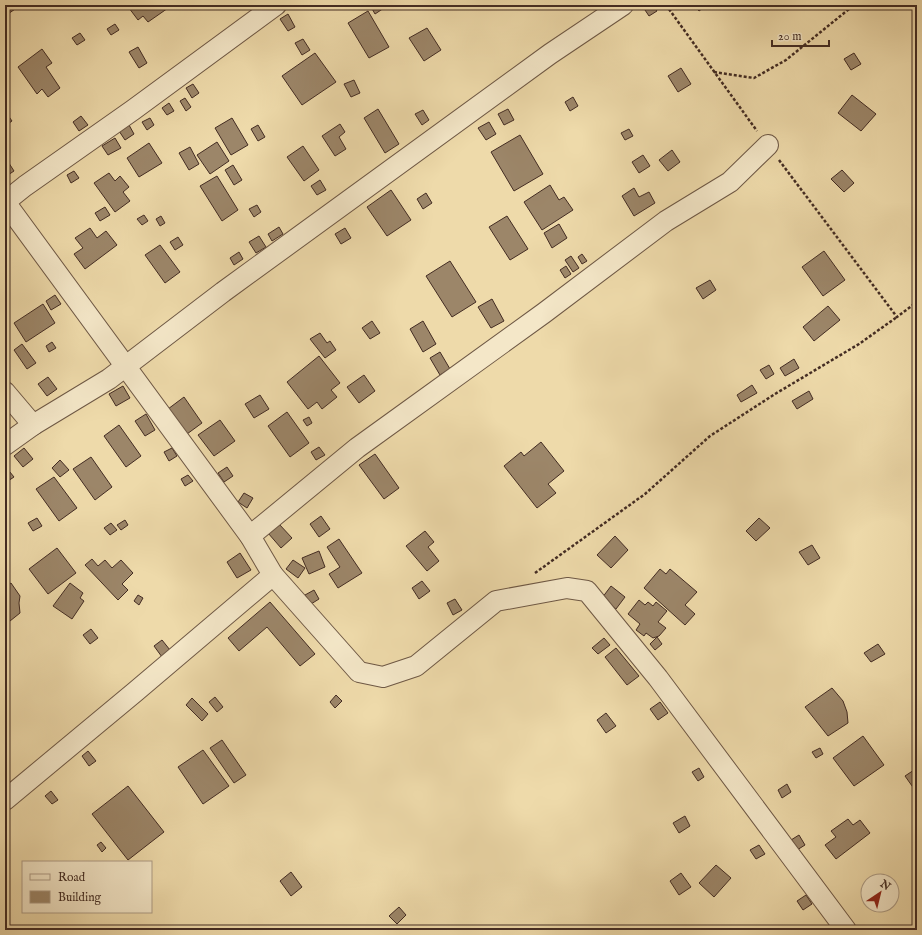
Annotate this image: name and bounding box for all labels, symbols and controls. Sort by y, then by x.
scale bar [772,22,829,48]
text: 20 m [778,29,801,44]
legend [22,861,152,913]
text: Road [58,870,86,885]
north arrow [860,873,900,913]
text: N [876,877,893,894]
text: Building [58,890,102,905]

